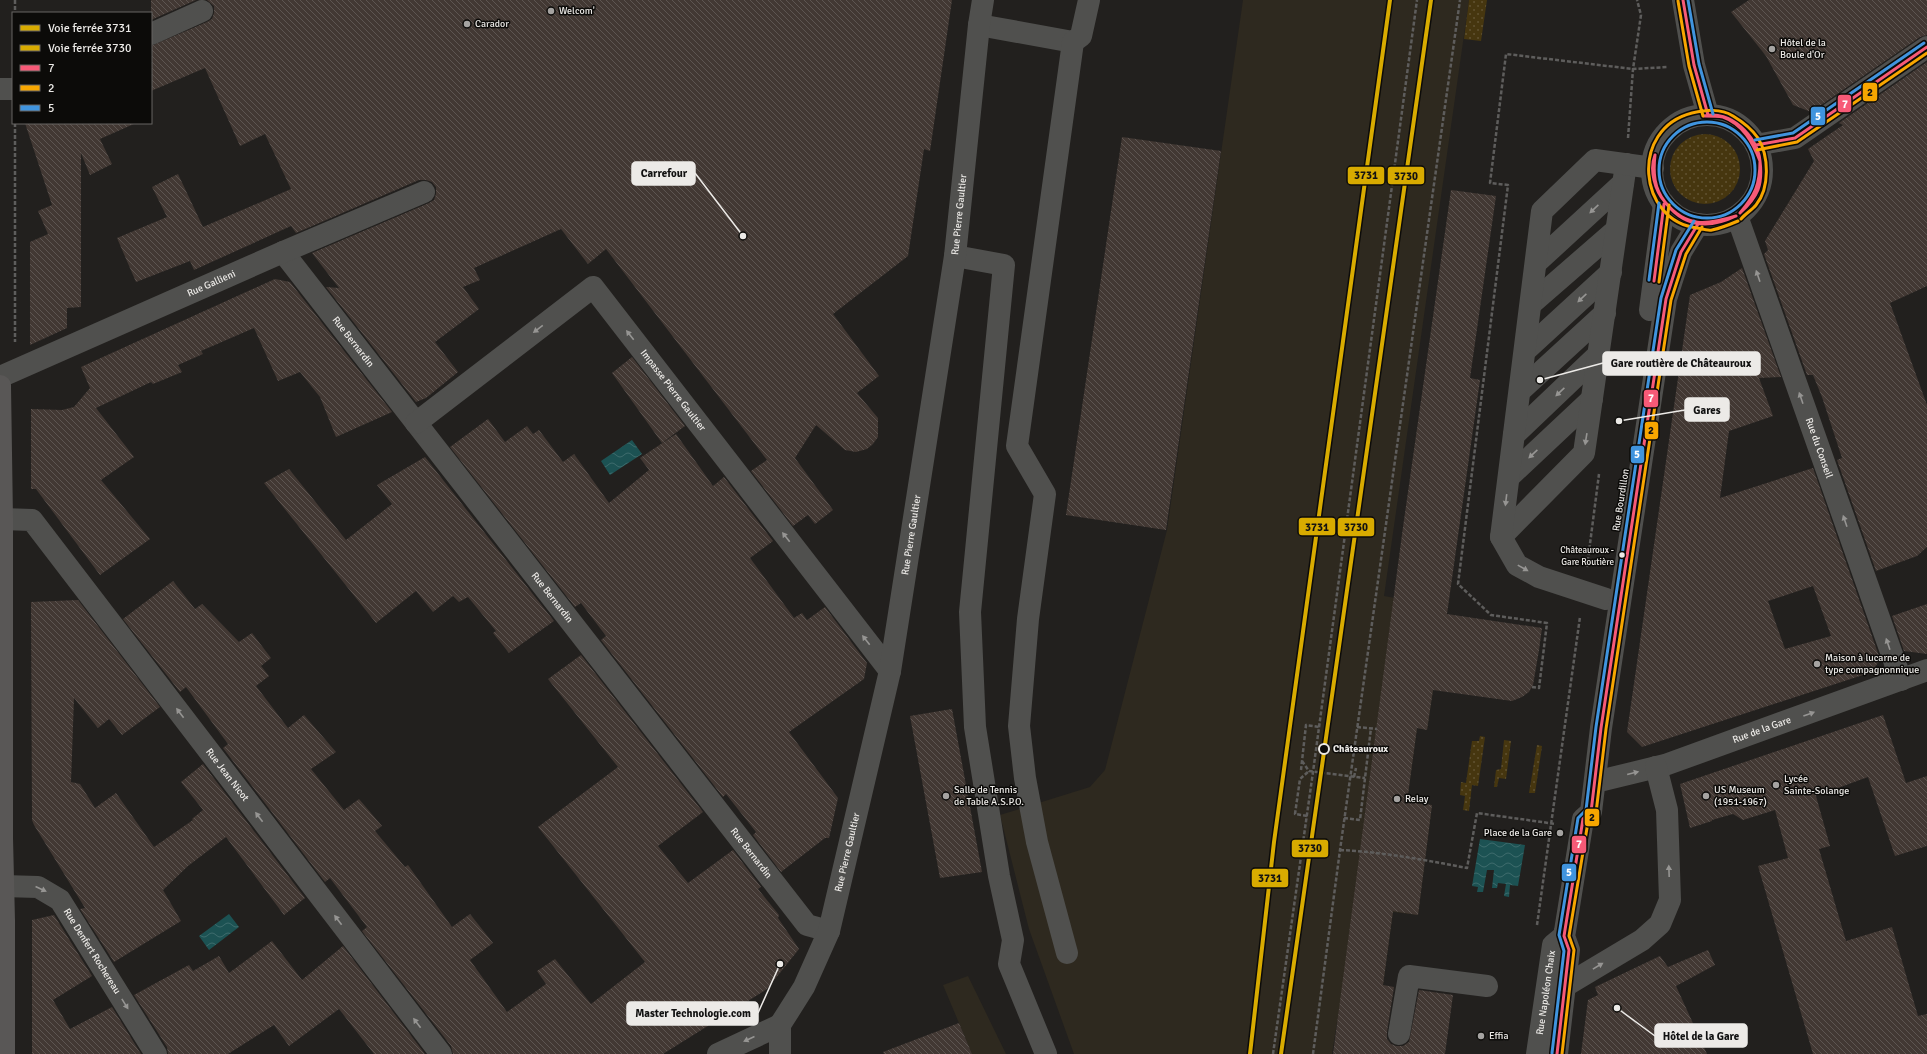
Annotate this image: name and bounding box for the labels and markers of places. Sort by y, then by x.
place label: Welcom' [559,5,595,17]
marker: Welcom' [546,6,556,16]
place label: Carador [475,18,509,30]
marker: Carador [462,19,472,29]
place label: Hôtel de la Boule d'Or [1780,37,1826,61]
marker: Hôtel de la Boule d'Or [1767,44,1777,54]
callout: Carrefour [632,162,695,185]
callout: Gare routière de Châteauroux [1603,352,1760,375]
callout: Gares [1685,398,1729,421]
place label: Châteauroux - Gare Routière [1560,545,1614,568]
marker: Châteauroux - Gare Routière [1617,550,1627,560]
place label: Maison à lucarne de type compagnonnique [1825,652,1919,676]
marker: Maison à lucarne de type compagnonnique [1812,659,1822,669]
marker: Châteauroux [1318,743,1330,755]
place label: Châteauroux [1333,743,1388,755]
place label: Lycée Sainte-Solange [1784,773,1849,797]
marker: Lycée Sainte-Solange [1771,780,1781,790]
place label: Salle de Tennis de Table A.S.P.O. [954,784,1024,808]
place label: US Museum (1951-1967) [1714,784,1767,808]
marker: Salle de Tennis de Table A.S.P.O. [941,791,951,801]
marker: US Museum (1951-1967) [1701,791,1711,801]
place label: Relay [1405,793,1429,805]
marker: Relay [1392,794,1402,804]
place label: Place de la Gare [1484,827,1552,839]
marker: Place de la Gare [1555,828,1565,838]
callout: Master Technologie.com [627,1002,758,1025]
callout: Hôtel de la Gare [1655,1024,1747,1047]
place label: Effia [1489,1030,1509,1042]
marker: Effia [1476,1031,1486,1041]

